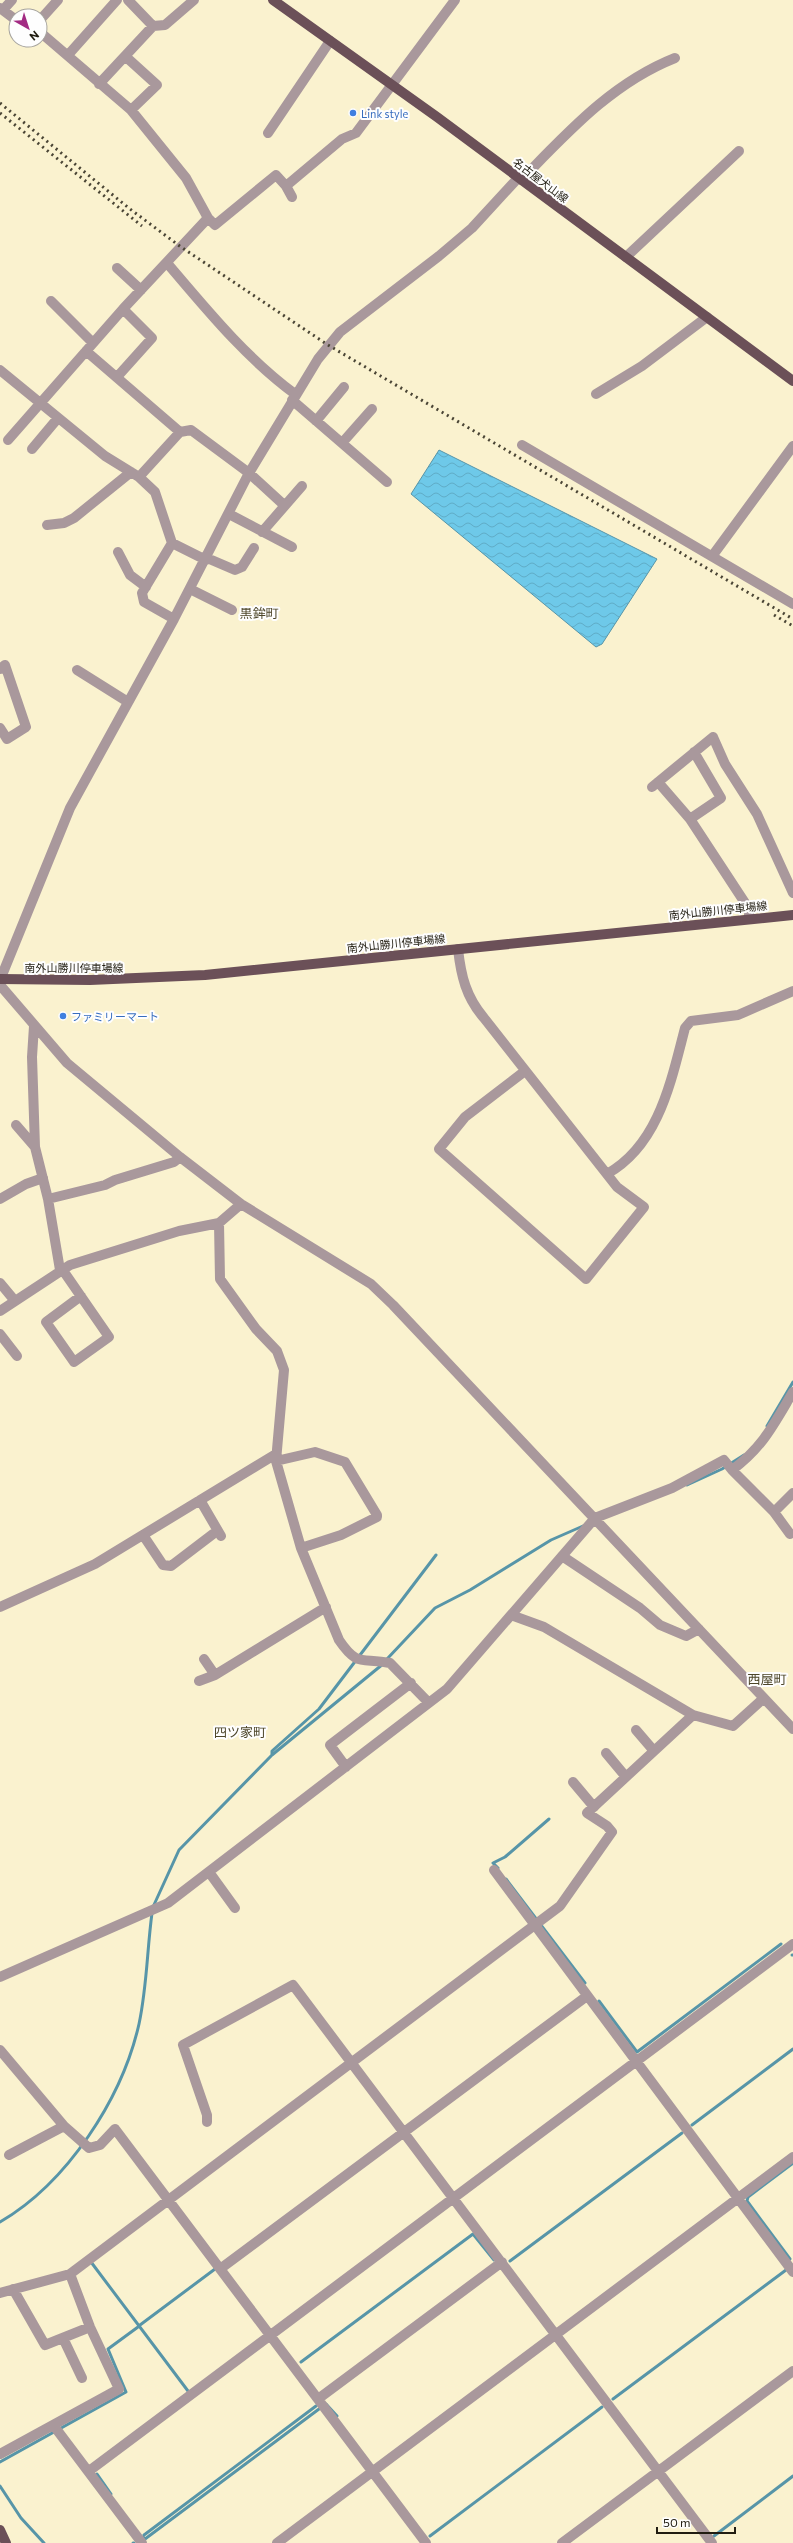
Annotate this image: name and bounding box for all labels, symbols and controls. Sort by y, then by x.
north arrow [8,8,48,48]
text: N [27,29,42,44]
place label: Link style [361,107,408,120]
marker: Link style [348,108,358,118]
street label: 名古屋犬山線 [511,155,571,205]
district label: 黒鉾町 [239,605,279,621]
street label: 南外山勝川停車場線 [668,898,768,922]
street label: 南外山勝川停車場線 [346,931,446,955]
street label: 南外山勝川停車場線 [25,961,124,974]
place label: ファミリーマート [71,1010,159,1023]
marker: ファミリーマート [58,1011,68,1021]
district label: 西屋町 [747,1671,787,1687]
district label: 四ツ家町 [214,1724,266,1740]
scale bar [657,2509,735,2535]
text: 50 m [663,2515,691,2529]

